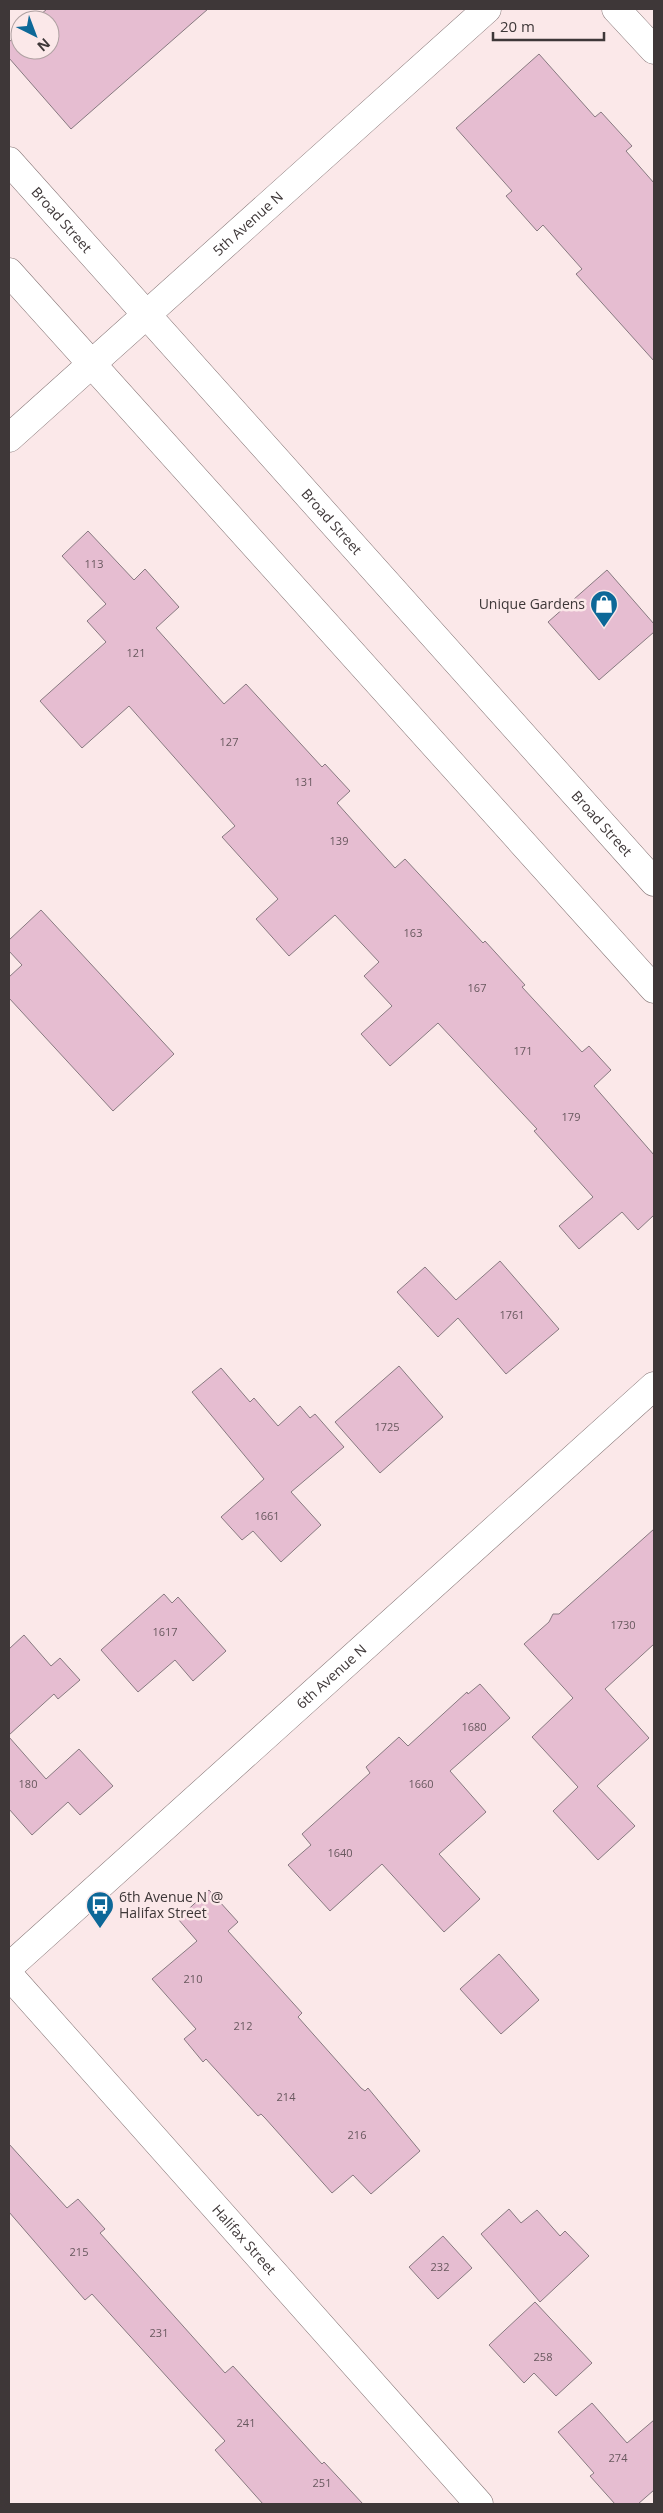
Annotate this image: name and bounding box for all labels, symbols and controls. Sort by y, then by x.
north arrow [10,10,60,60]
scale bar [493,10,604,42]
text: 20 m [500,16,535,36]
text: N [33,34,55,56]
street label: Broad Street [28,183,97,257]
street label: 5th Avenue N [208,187,287,260]
street label: Broad Street [298,484,367,558]
house number: 113 [85,556,103,571]
shop icon: Unique Gardens [589,589,619,628]
place label: Unique Gardens [479,594,585,613]
house number: 121 [127,645,145,660]
house number: 127 [220,734,238,749]
house number: 131 [295,774,313,789]
street label: Broad Street [568,786,637,860]
house number: 139 [330,833,348,848]
house number: 163 [404,925,422,940]
house number: 167 [468,980,486,995]
house number: 171 [514,1043,532,1058]
house number: 179 [562,1109,580,1124]
house number: 1761 [499,1307,525,1322]
house number: 1725 [374,1419,400,1434]
house number: 1661 [254,1508,280,1523]
house number: 1730 [610,1617,636,1632]
house number: 1617 [152,1624,178,1639]
street label: 6th Avenue N [292,1640,370,1713]
house number: 1680 [461,1719,487,1734]
house number: 180 [19,1776,37,1791]
house number: 1660 [408,1776,434,1791]
house number: 1640 [327,1845,353,1860]
place label: 6th Avenue N @ Halifax Street [119,1887,223,1922]
bus stop icon: 6th Avenue N @ Halifax Street [85,1890,115,1929]
house number: 210 [184,1971,202,1986]
house number: 212 [234,2018,252,2033]
house number: 214 [277,2089,296,2104]
house number: 216 [348,2127,366,2142]
street label: Halifax Street [208,2200,281,2278]
house number: 215 [70,2244,88,2259]
house number: 232 [431,2259,449,2274]
house number: 231 [150,2325,168,2340]
house number: 258 [534,2349,552,2364]
house number: 241 [237,2415,255,2430]
house number: 274 [609,2450,628,2465]
house number: 251 [313,2475,331,2490]

